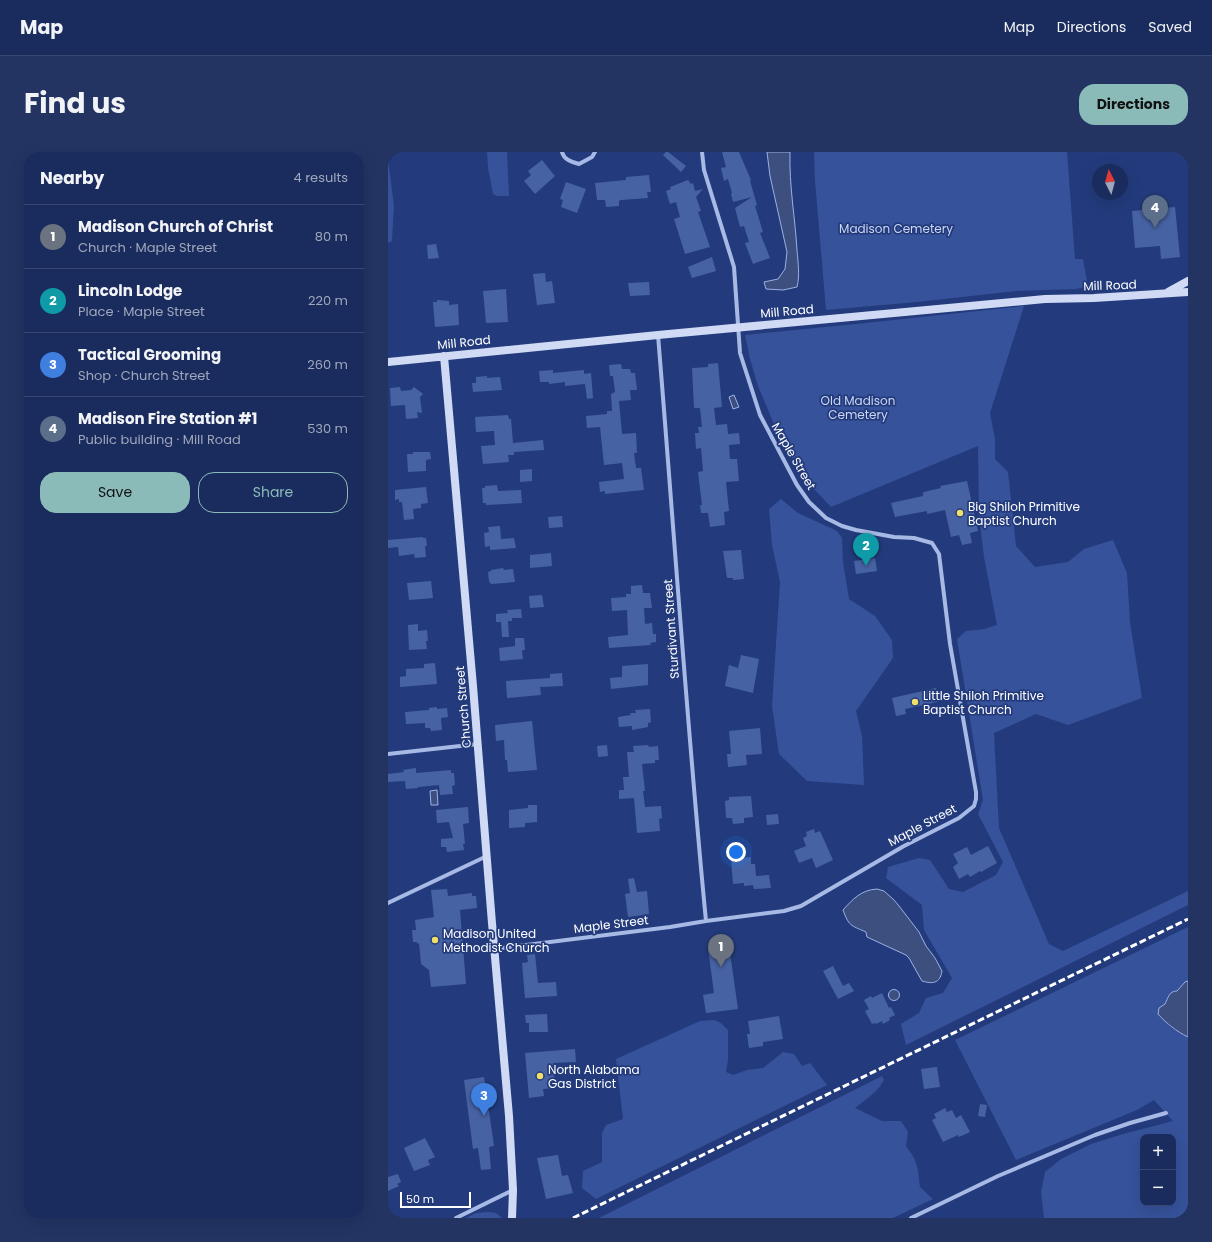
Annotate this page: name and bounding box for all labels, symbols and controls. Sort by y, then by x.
text: Map [20,14,63,41]
text: Map [1004,17,1035,37]
text: Directions [1057,17,1126,37]
text: Saved [1148,17,1192,37]
text: Find us [24,84,126,123]
button: Directions [1079,84,1188,125]
north arrow [1092,164,1128,200]
text: Nearby [40,166,104,190]
text: 4 results [294,168,348,187]
pin: 4 [1142,195,1168,228]
text: Madison Church of Christ [78,216,273,237]
park label: Madison Cemetery [839,220,953,237]
text: 1 [51,227,55,246]
text: 80 m [315,227,348,246]
text: Church · Maple Street [78,238,217,257]
street label: Mill Road [1083,276,1137,294]
text: Lincoln Lodge [78,280,182,301]
text: 2 [49,291,57,310]
text: 220 m [308,291,348,310]
street label: Mill Road [760,300,814,322]
text: Place · Maple Street [78,302,205,321]
street label: Mill Road [436,331,492,353]
text: Tactical Grooming [78,344,221,365]
text: 3 [49,355,57,374]
text: 260 m [307,355,348,374]
text: Shop · Church Street [78,366,210,385]
park label: Old Madison Cemetery [821,392,895,423]
text: Madison Fire Station #1 [78,408,257,429]
text: 4 [49,419,57,438]
text: 530 m [307,419,348,438]
street label: Maple Street [768,419,820,493]
text: Public building · Mill Road [78,430,241,449]
button: Save [40,472,190,513]
button: Share [198,472,348,513]
place label: Big Shiloh Primitive Baptist Church [968,498,1080,529]
marker: Big Shiloh Primitive Baptist Church [955,508,965,518]
pin: 2 [853,533,879,566]
street label: Sturdivant Street [659,579,683,679]
street label: Church Street [451,665,475,749]
place label: Little Shiloh Primitive Baptist Church [923,687,1044,718]
marker: Little Shiloh Primitive Baptist Church [910,697,920,707]
street label: Maple Street [885,800,959,850]
your location [726,842,746,862]
street label: Maple Street [573,911,649,937]
place label: Madison United Methodist Church [443,925,549,956]
pin: 1 [708,934,734,967]
marker: Madison United Methodist Church [430,935,440,945]
place label: North Alabama Gas District [548,1061,640,1092]
marker: North Alabama Gas District [535,1071,545,1081]
pin: 3 [471,1083,497,1116]
map controls [1140,1134,1176,1206]
button: + [1140,1134,1176,1170]
button: − [1140,1170,1176,1206]
scale bar [400,1190,471,1209]
text: 50 m [406,1191,434,1207]

